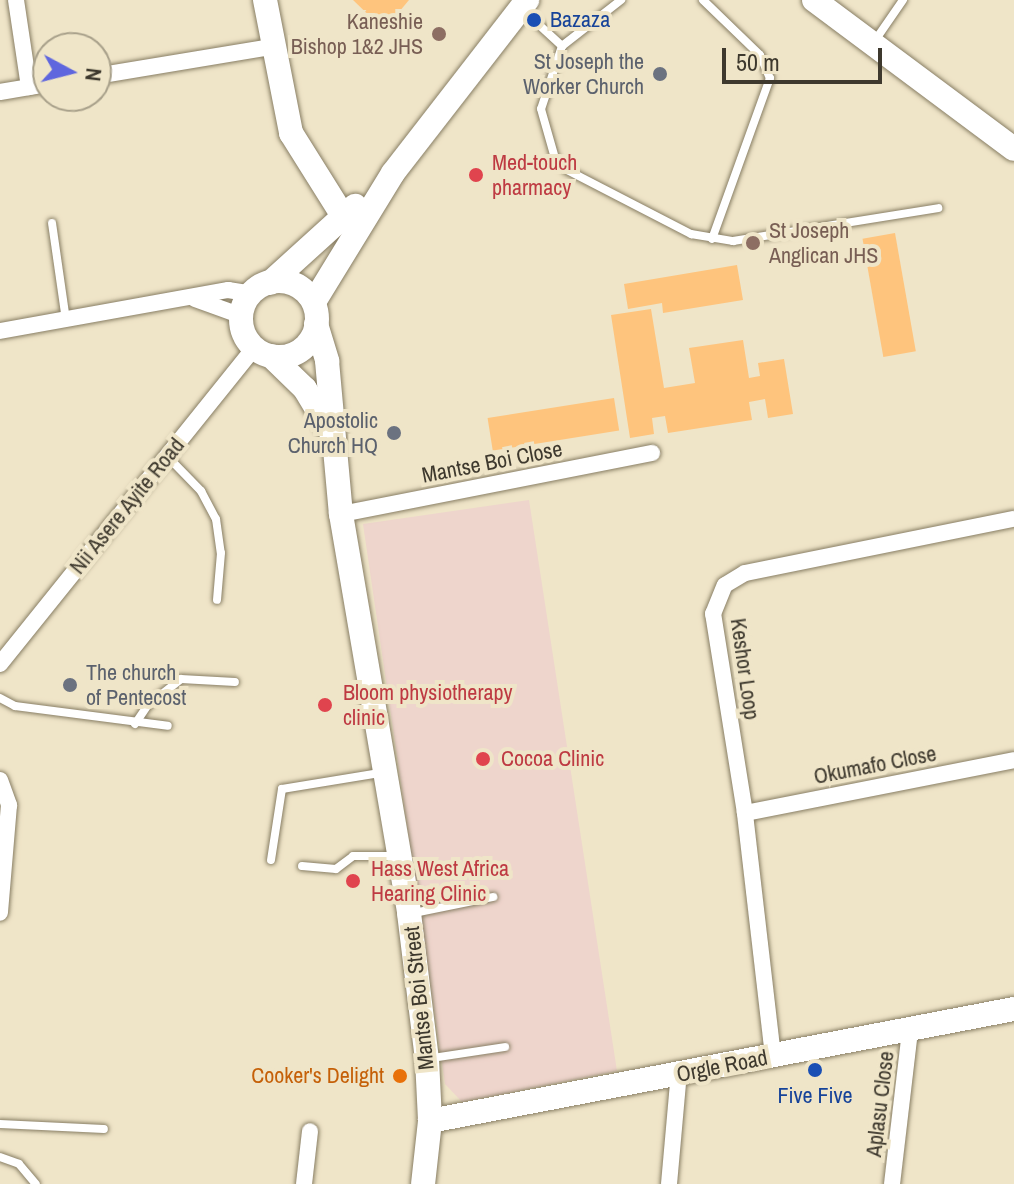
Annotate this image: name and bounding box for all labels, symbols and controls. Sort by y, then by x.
place label: Bazaza [550,7,610,33]
place label: Kaneshie Bishop 1&2 JHS [291,8,423,60]
marker: Bazaza [525,11,543,29]
marker: Kaneshie Bishop 1&2 JHS [430,25,448,43]
north arrow [32,32,112,112]
scale bar [726,32,886,82]
text: 50 m [736,46,780,78]
place label: St Joseph the Worker Church [523,48,644,100]
marker: St Joseph the Worker Church [651,65,669,83]
text: N [78,66,110,83]
place label: Med-touch pharmacy [492,149,577,200]
marker: Med-touch pharmacy [467,166,485,184]
place label: St Joseph Anglican JHS [769,217,878,268]
marker: St Joseph Anglican JHS [744,234,762,252]
place label: Apostolic Church HQ [288,407,378,458]
marker: Apostolic Church HQ [385,424,403,442]
street label: Nii Asere Ayite Road [64,432,190,580]
street label: Mantse Boi Close [420,435,564,489]
street label: Keshor Loop [725,617,765,721]
place label: The church of Pentecost [86,659,186,710]
marker: The church of Pentecost [61,676,79,694]
place label: Bloom physiotherapy clinic [343,679,512,730]
marker: Bloom physiotherapy clinic [314,694,336,716]
street label: Okumafo Close [811,740,939,790]
place label: Cocoa Clinic [501,746,604,772]
marker: Cocoa Clinic [472,748,494,770]
place label: Hass West Africa Hearing Clinic [371,855,510,906]
marker: Hass West Africa Hearing Clinic [342,870,364,892]
street label: Mantse Boi Street [398,925,440,1071]
street label: Orgle Road [674,1044,770,1088]
street label: Aplasu Close [860,1050,900,1158]
marker: Five Five [806,1061,824,1079]
place label: Cooker's Delight [251,1063,384,1089]
marker: Cooker's Delight [391,1067,409,1085]
place label: Five Five [777,1083,853,1109]

